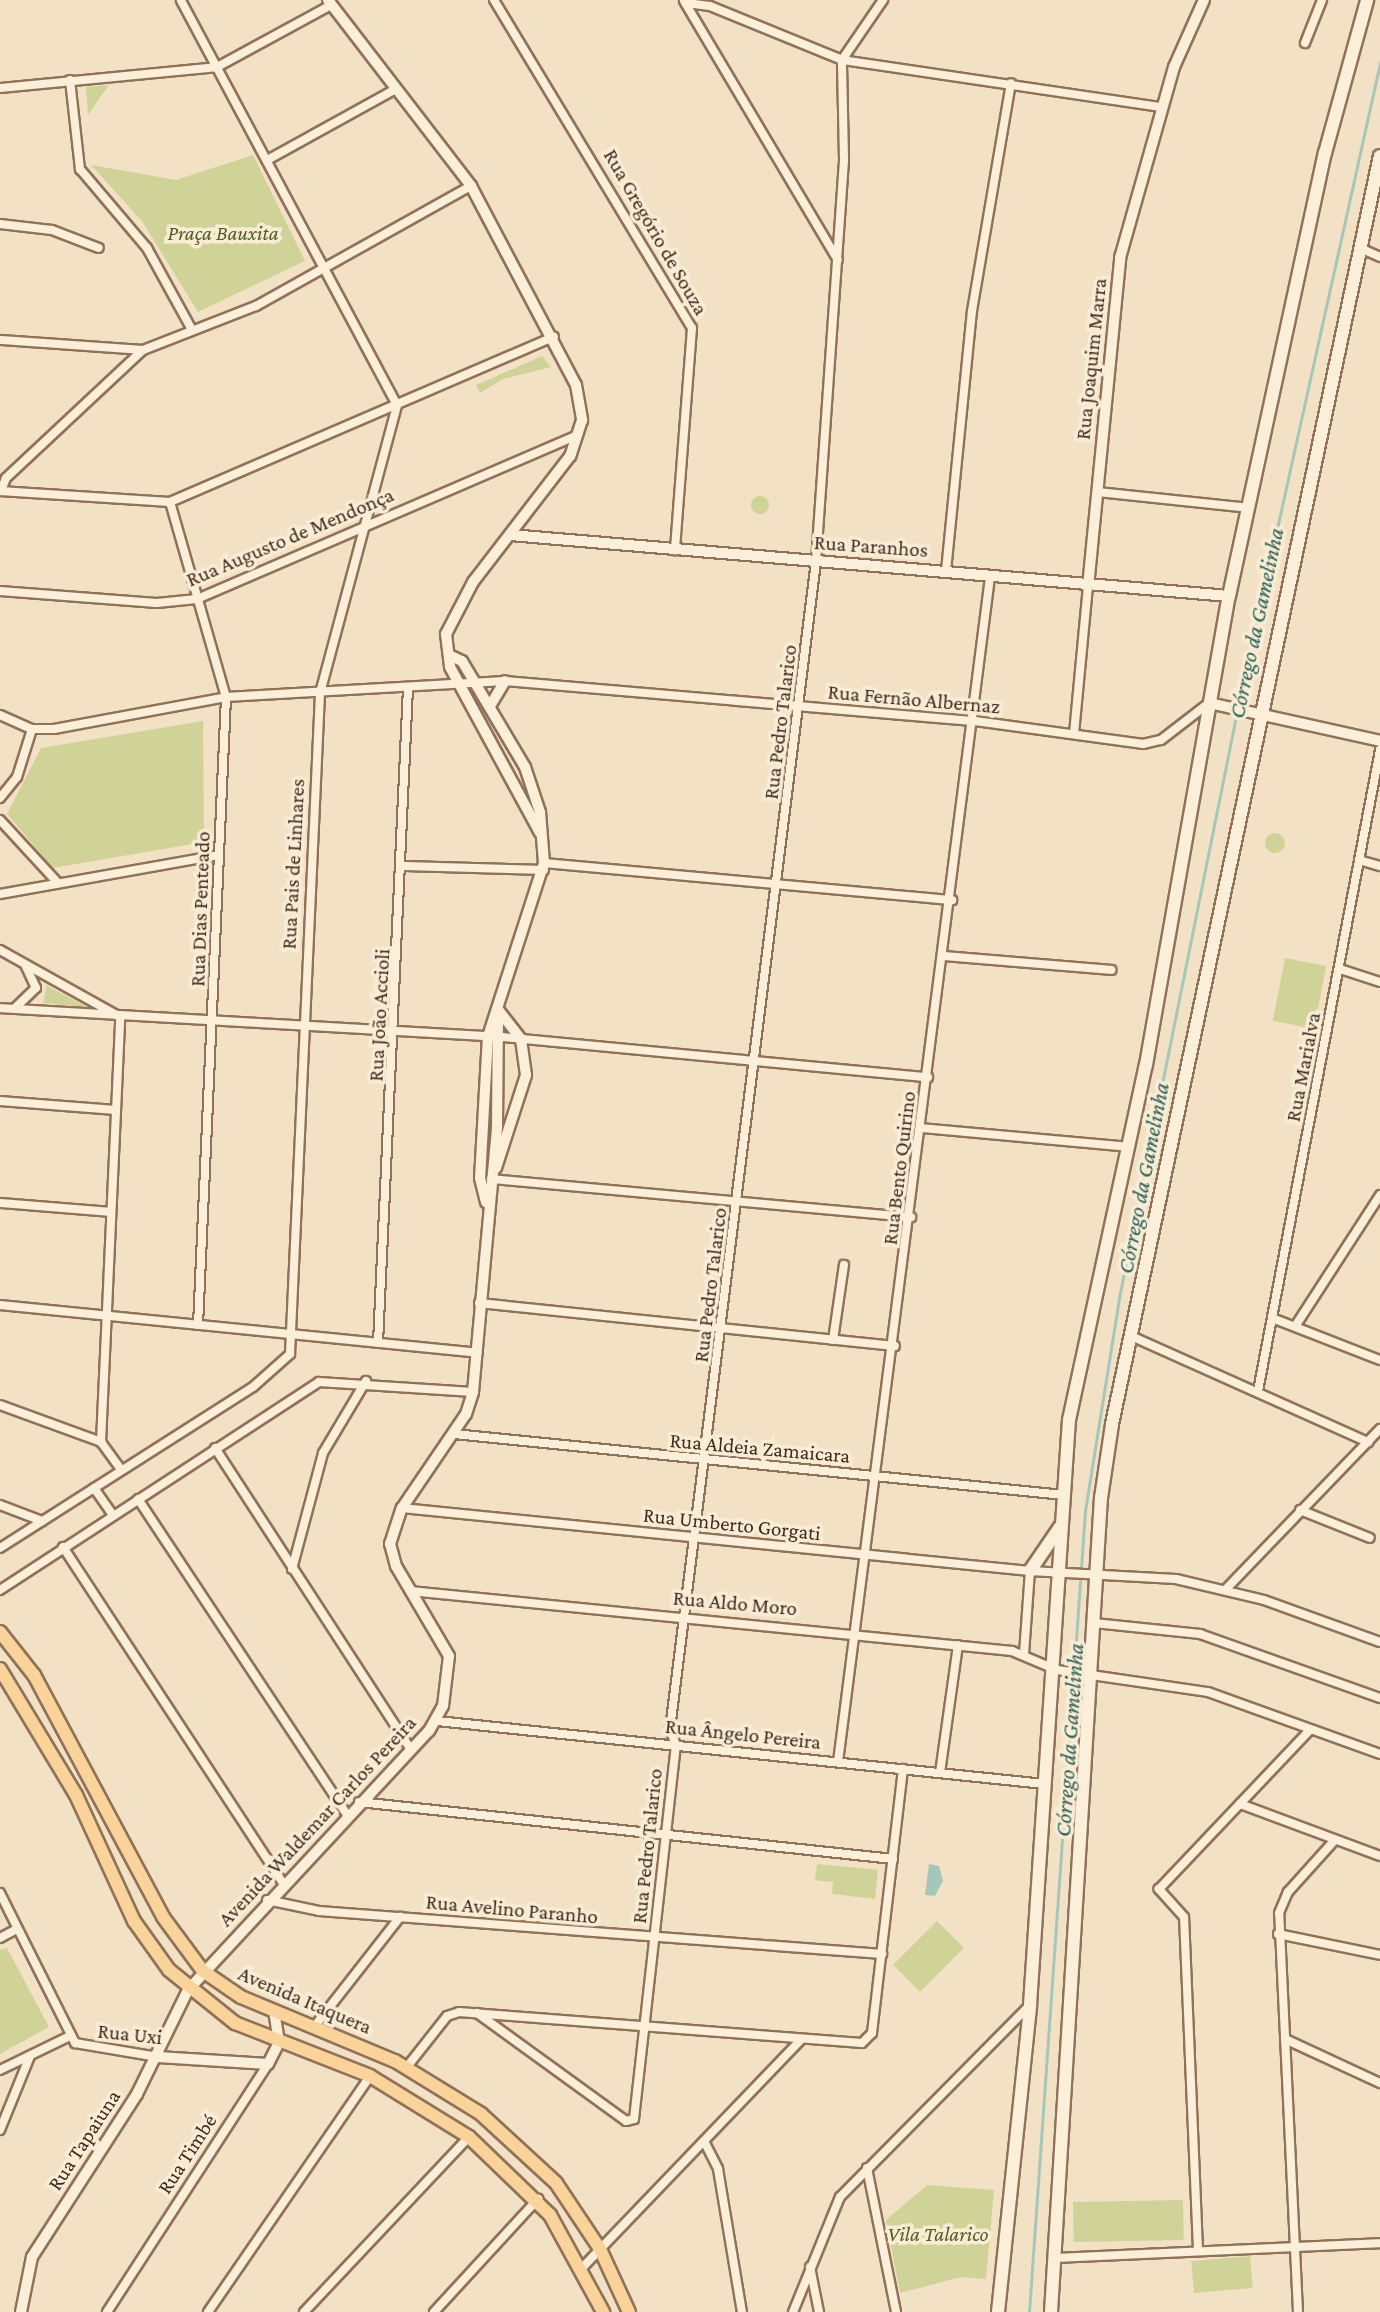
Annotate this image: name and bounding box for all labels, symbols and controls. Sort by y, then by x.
street label: Rua Gregório de Souza [598,144,714,320]
park label: Praça Bauxita [167,220,279,246]
street label: Rua Joaquim Marra [1070,277,1112,441]
street label: Rua Augusto de Mendonça [182,482,398,592]
water label: Córrego da Gamelinha [1222,525,1290,721]
street label: Rua Paranhos [813,529,929,563]
street label: Rua Pedro Talarico [758,643,802,801]
street label: Rua Fernão Albernaz [827,679,1001,719]
street label: Rua Pais de Linhares [276,778,310,950]
street label: Rua Dias Penteado [185,831,215,987]
street label: Rua João Accioli [363,948,395,1082]
street label: Rua Marialva [1280,1010,1326,1124]
water label: Córrego da Gamelinha [1111,1080,1175,1276]
street label: Rua Bento Quirino [877,1090,921,1246]
street label: Rua Pedro Talarico [688,1206,732,1364]
street label: Rua Aldeia Zamaicara [669,1428,851,1468]
street label: Rua Umberto Gorgati [642,1502,822,1546]
street label: Rua Aldo Moro [672,1585,798,1621]
water label: Córrego da Gamelinha [1048,1642,1090,1838]
street label: Avenida Waldemar Carlos Pereira [213,1710,421,1932]
street label: Rua Ângelo Pereira [664,1713,822,1755]
street label: Rua Pedro Talarico [626,1767,668,1925]
street label: Rua Avelino Paranho [425,1889,599,1929]
street label: Avenida Itaquera [234,1961,376,2039]
street label: Rua Uxi [96,2018,164,2050]
street label: Rua Tapaiuna [42,2085,126,2195]
street label: Rua Timbé [152,2109,222,2199]
park label: Vila Talarico [887,2221,989,2247]

